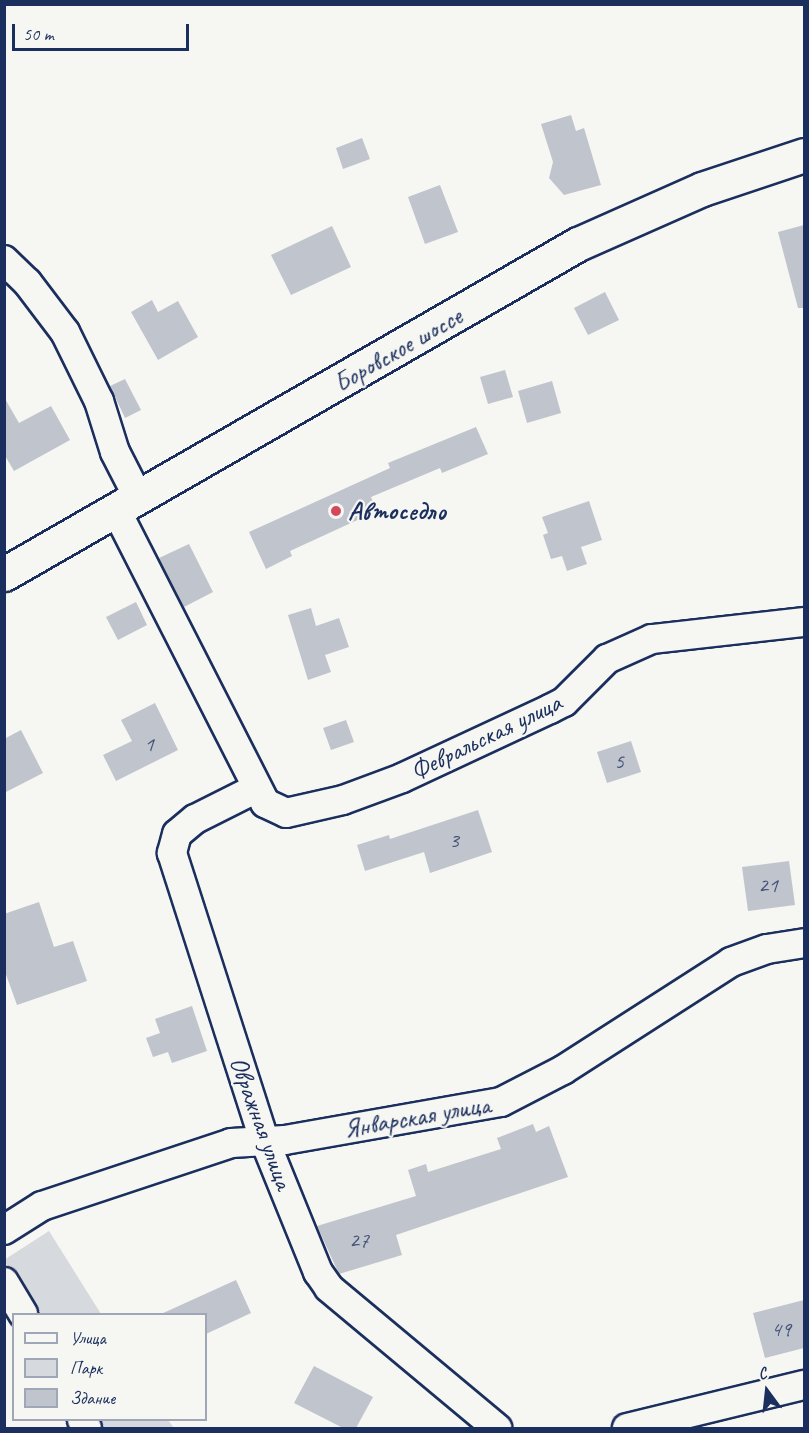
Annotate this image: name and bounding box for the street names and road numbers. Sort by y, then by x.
street label: Боровское шоссе [328,301,468,399]
street label: Февральская улица [405,687,567,787]
street label: Овражная улица [222,1052,300,1194]
street label: Январская улица [341,1089,493,1145]

